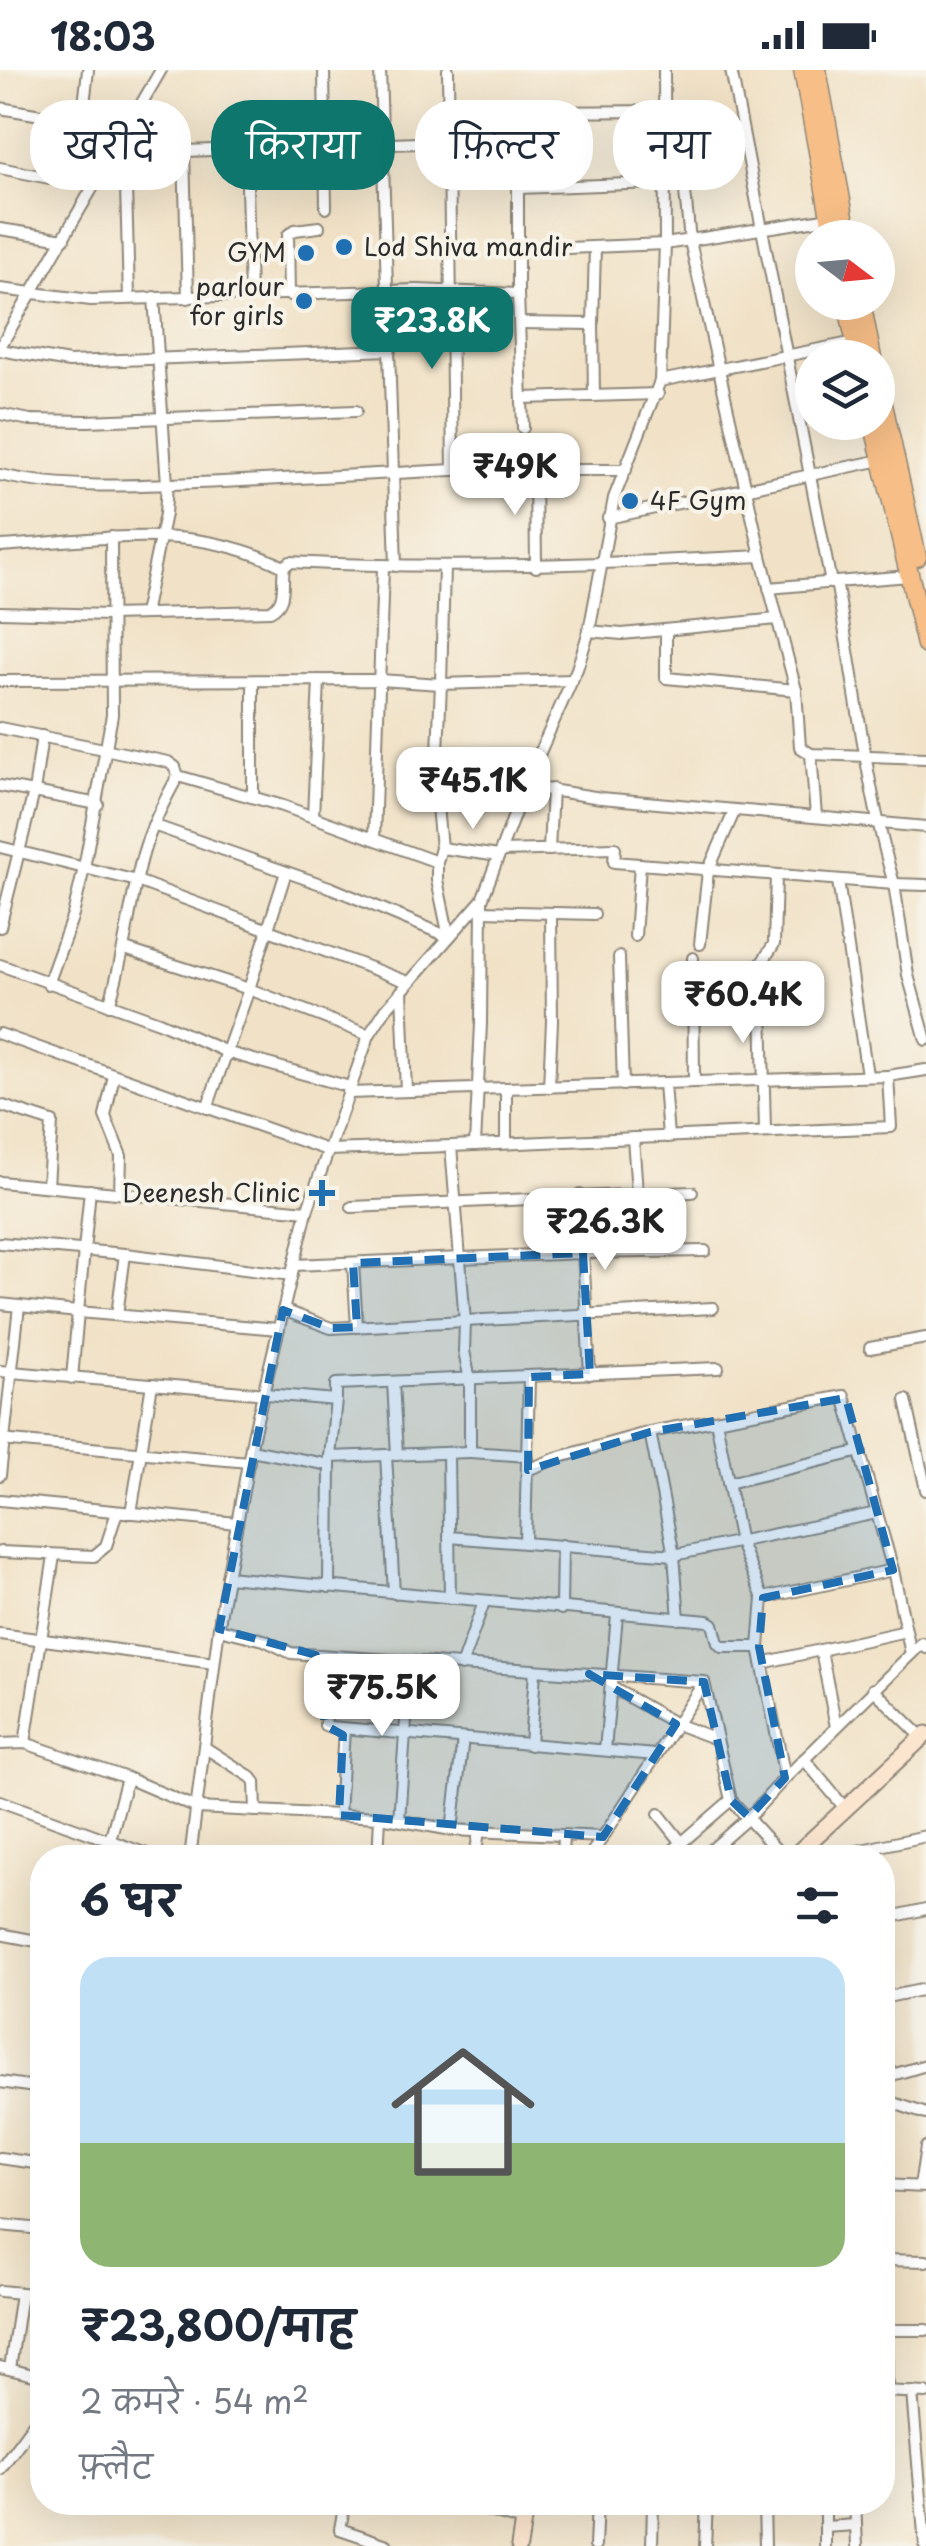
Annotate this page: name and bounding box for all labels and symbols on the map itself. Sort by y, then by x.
north arrow [795,220,895,320]
place label: Lod Shiva mandir [364,227,573,265]
place label: GYM [227,233,286,271]
marker: Lod Shiva mandir [333,236,355,258]
marker: GYM [295,242,317,264]
place label: parlour for girls [190,267,284,334]
pin: ₹23.8K [351,287,513,372]
marker: parlour for girls [293,290,315,312]
pin: ₹49K [456,433,574,518]
place label: 4F Gym [650,481,746,519]
marker: 4F Gym [619,490,641,512]
pin: ₹45.1K [392,747,554,832]
pin: ₹60.4K [662,961,824,1046]
place label: Deenesh Clinic [121,1173,300,1211]
marker: Deenesh Clinic [309,1180,335,1206]
pin: ₹26.3K [524,1188,686,1273]
pin: ₹75.5K [301,1654,463,1739]

